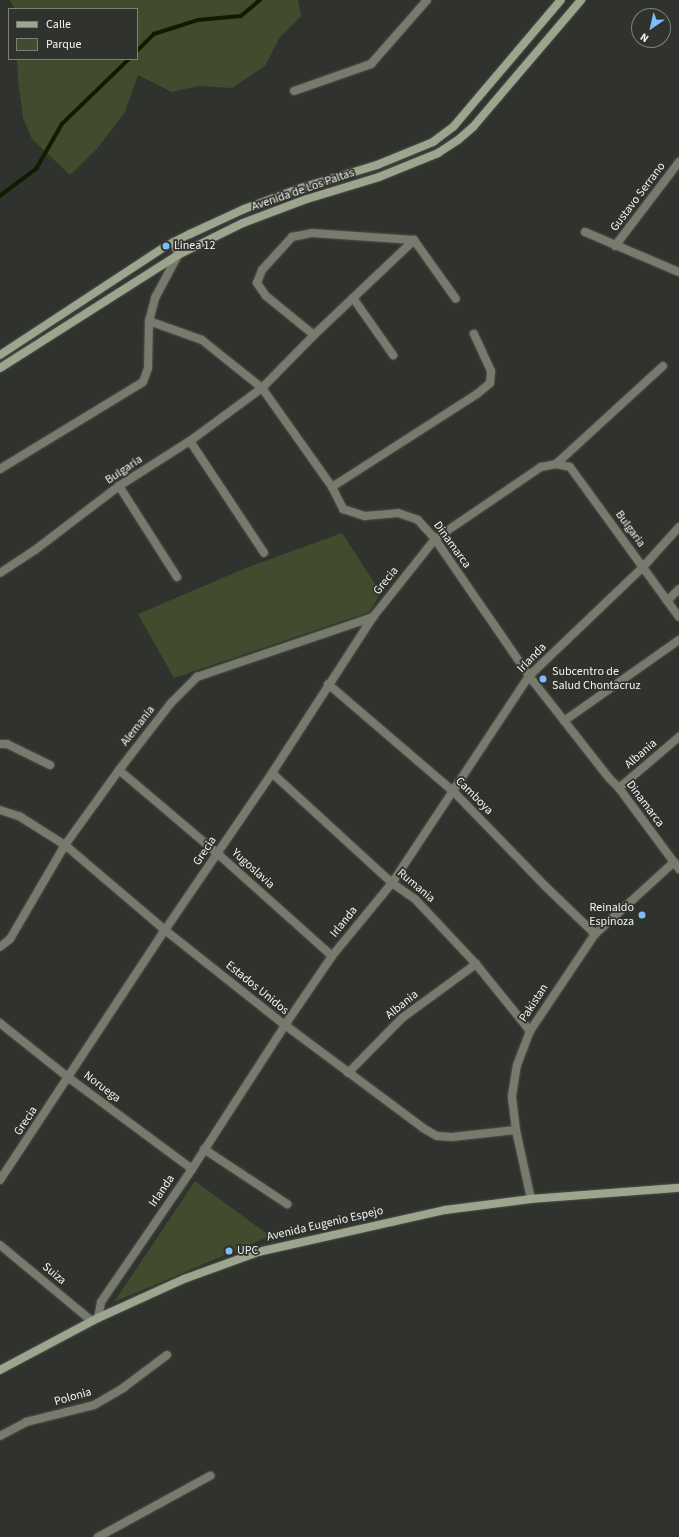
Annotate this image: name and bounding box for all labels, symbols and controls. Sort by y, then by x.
legend [8,8,138,60]
north arrow [631,8,671,48]
text: Calle [46,16,71,33]
text: N [637,29,652,46]
text: Parque [46,36,82,53]
street label: Gustavo Serrano [607,160,669,234]
street label: Avenida de Los Paltas [250,166,356,214]
place label: Linea 12 [174,239,216,253]
marker: Linea 12 [161,241,171,251]
street label: Bulgaria [103,452,145,488]
street label: Bulgaria [612,508,648,550]
street label: Dinamarca [430,519,474,571]
street label: Grecia [370,564,402,598]
street label: Irlanda [514,640,550,676]
place label: Subcentro de Salud Chontacruz [552,665,641,693]
marker: Subcentro de Salud Chontacruz [537,673,549,685]
street label: Alemania [118,703,158,749]
street label: Albania [622,736,660,772]
street label: Camboya [452,774,496,818]
street label: Dinamarca [623,778,667,830]
street label: Grecia [190,834,220,868]
street label: Yugoslavia [229,846,277,892]
street label: Rumania [394,866,438,906]
place label: Reinaldo Espinoza [589,901,634,929]
street label: Irlanda [327,904,361,940]
marker: Reinaldo Espinoza [637,910,647,920]
street label: Estados Unidos [223,958,291,1018]
street label: Pakistan [516,981,552,1025]
street label: Albania [383,988,421,1022]
street label: Noruega [81,1068,123,1106]
street label: Grecia [11,1104,41,1138]
street label: Irlanda [146,1172,178,1210]
street label: Avenida Eugenio Espejo [265,1204,385,1244]
place label: UPC [237,1244,258,1258]
marker: UPC [224,1246,234,1256]
street label: Suiza [39,1260,69,1288]
street label: Polonia [53,1385,93,1409]

